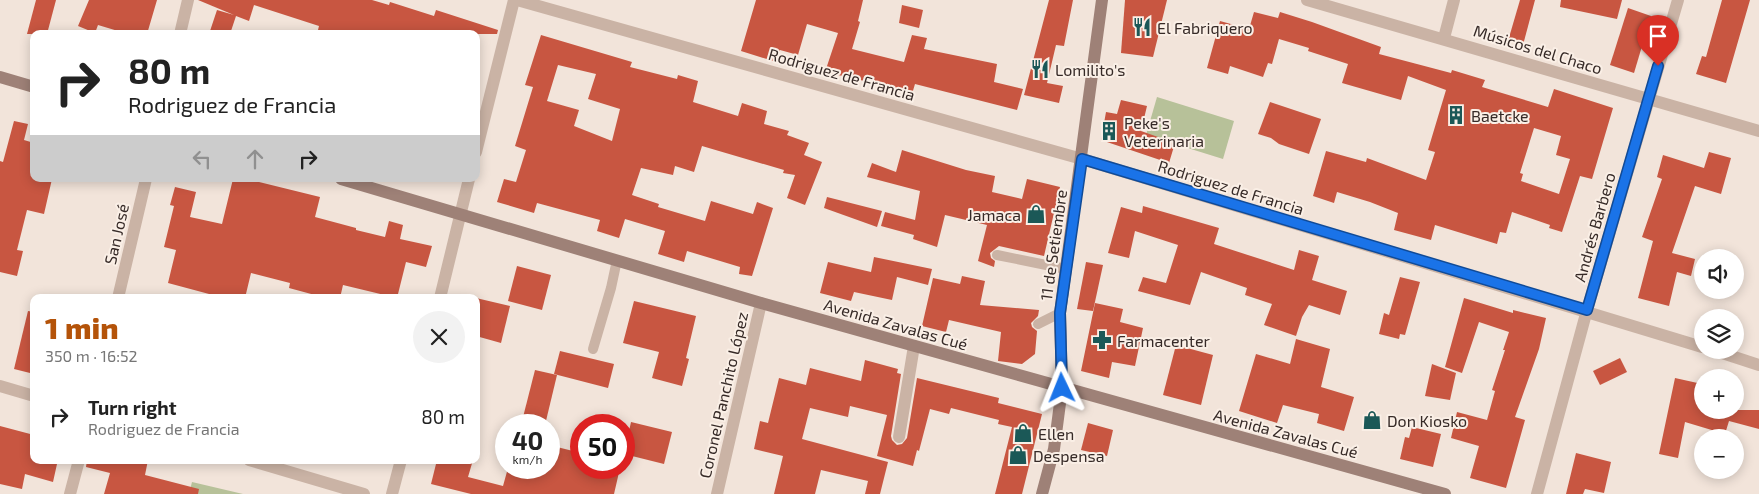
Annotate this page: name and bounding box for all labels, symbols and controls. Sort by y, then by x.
pin [1637,15,1679,66]
restaurant icon: El Fabriquero [1131,16,1153,38]
place label: El Fabriquero [1157,18,1253,37]
street label: Músicos del Chaco [1471,20,1605,78]
icon: arrive [1644,22,1672,50]
street label: Rodriguez de Francia [767,44,917,104]
text: 80 m [128,49,210,91]
icon: right [45,50,110,115]
restaurant icon: Lomilito's [1029,58,1051,80]
place label: Lomilito's [1055,60,1125,79]
text: Rodriguez de Francia [128,91,336,117]
building icon: Baetcke [1445,104,1467,126]
place label: Baetcke [1471,106,1529,125]
place label: Peke's Veterinaria [1124,113,1204,150]
building icon: Peke's Veterinaria [1098,120,1120,142]
icon: left [188,145,216,173]
icon: ahead [241,145,269,173]
icon: right [294,145,322,173]
street label: Rodriguez de Francia [1156,156,1306,218]
street label: Andrés Barbero [1569,170,1619,284]
street label: 11 de Setiembre [1036,188,1070,302]
street label: San José [100,202,132,266]
shop icon: Jamaca [1025,203,1047,225]
place label: Jamaca [967,205,1021,224]
map controls [1694,249,1744,479]
button: sound [1694,249,1744,299]
street label: Avenida Zavalas Cué [822,294,970,354]
text: 1 min [45,309,119,345]
button: layers [1694,309,1744,359]
street label: Coronel Panchito López [695,310,751,480]
button: close [413,311,465,363]
pharmacy icon: Farmacenter [1091,329,1113,351]
place label: Farmacenter [1117,331,1211,350]
text: 350 m · 16:52 [45,346,137,365]
position arrow [1035,361,1087,413]
button: + [1694,369,1744,419]
text: Turn right [88,396,176,419]
icon: right [45,403,73,431]
text: 80 m [421,405,465,428]
street label: Avenida Zavalas Cué [1212,405,1360,461]
shop icon: Don Kiosko [1361,409,1383,431]
place label: Don Kiosko [1387,411,1467,430]
speed limit sign: 50 [570,414,635,479]
text: Rodriguez de Francia [88,419,240,438]
shop icon: Ellen [1012,422,1034,444]
place label: Ellen [1038,424,1074,443]
text: 40 [512,425,543,455]
button: − [1694,429,1744,479]
shop icon: Despensa [1007,444,1029,466]
place label: Despensa [1033,446,1104,465]
text: km/h [513,452,542,466]

